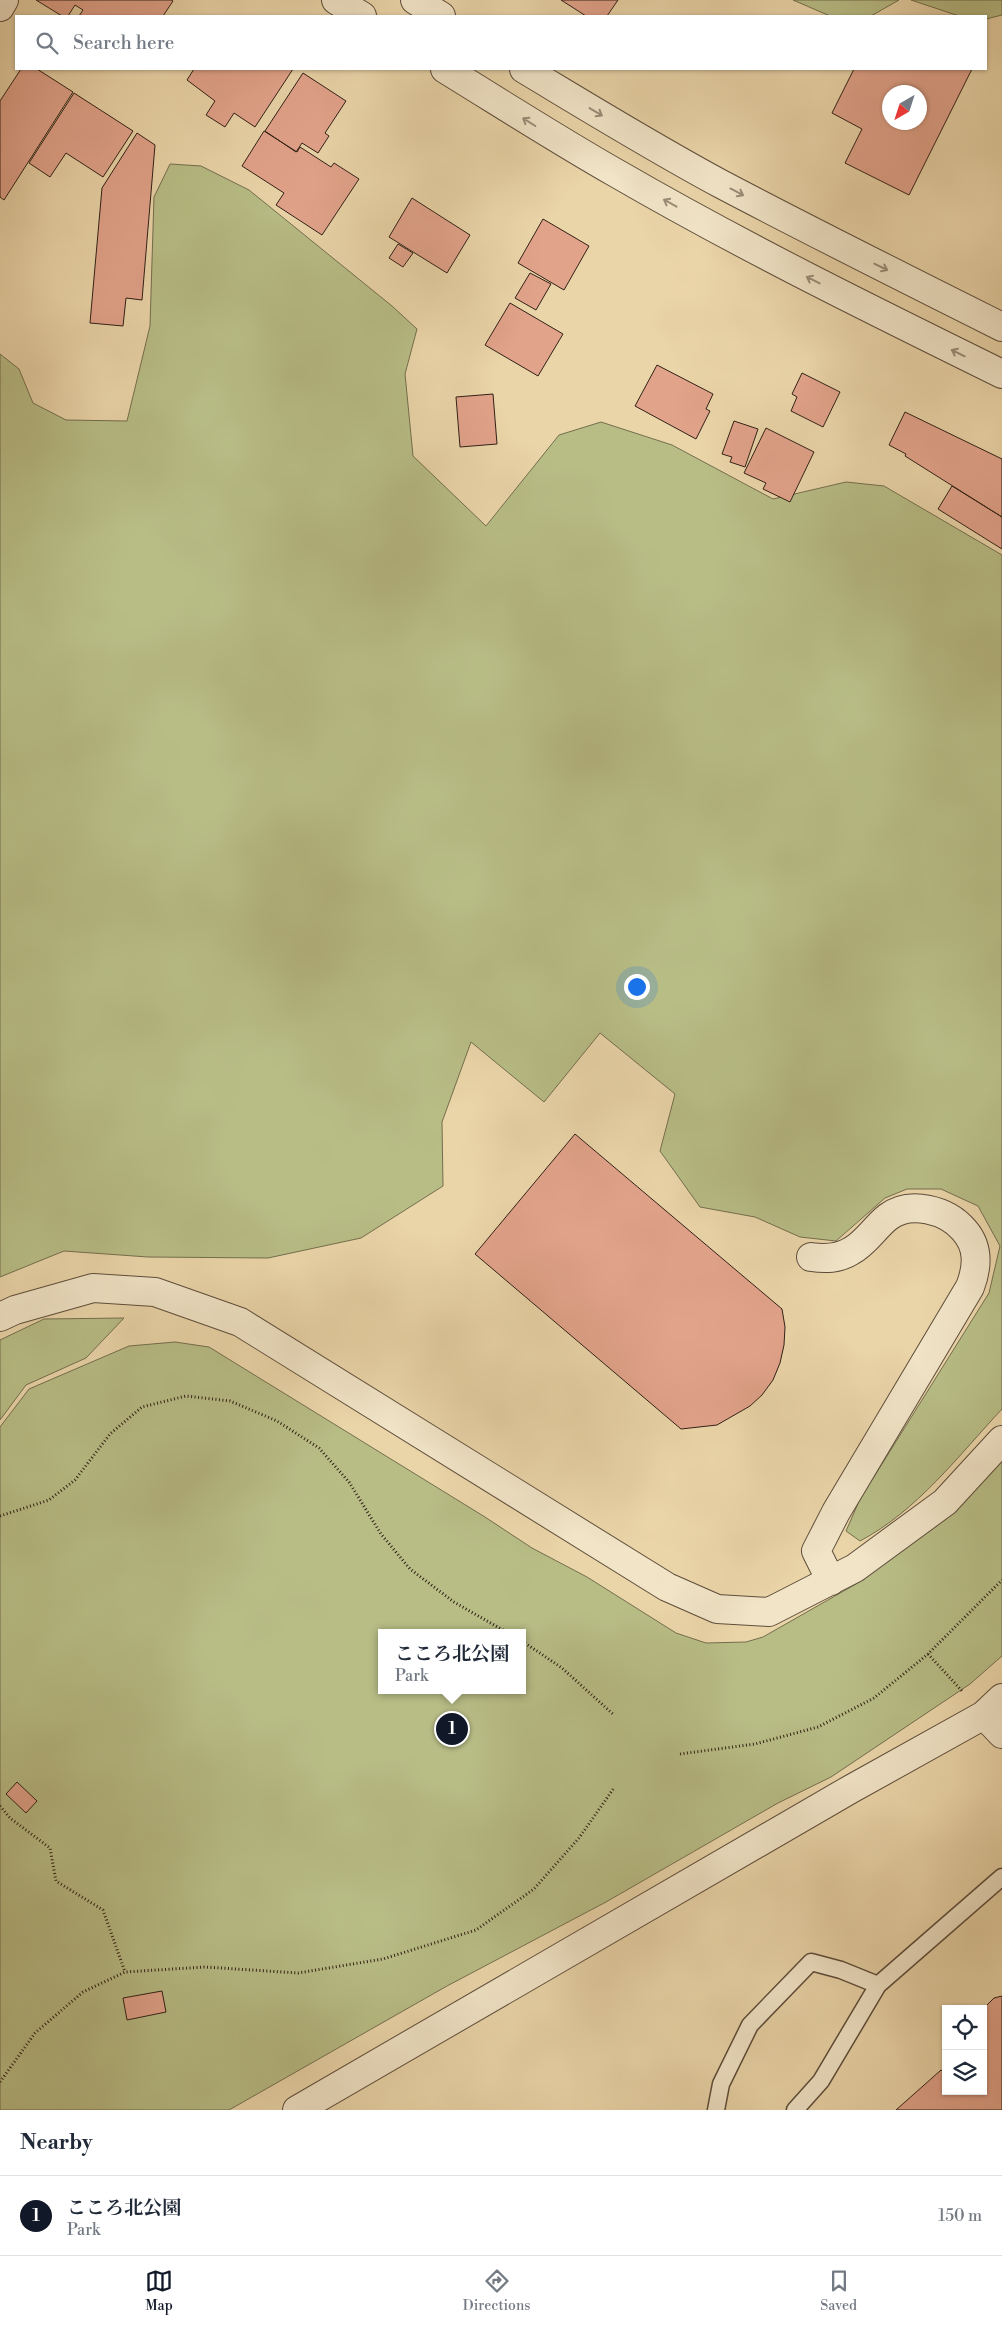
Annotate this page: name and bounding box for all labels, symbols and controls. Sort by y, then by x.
search box [15,15,987,70]
icon: search [33,29,61,57]
text: Search here [73,31,174,55]
north arrow [882,85,927,130]
one-way arrow [588,108,602,118]
one-way arrow [523,116,537,126]
one-way arrow [729,188,744,197]
one-way arrow [663,198,677,208]
one-way arrow [873,263,888,272]
one-way arrow [806,275,821,284]
one-way arrow [951,348,966,357]
your location [624,974,650,1000]
popup [378,1629,526,1694]
text: こころ北公園 [395,1642,509,1666]
text: Park [395,1666,428,1686]
pin: 1 [436,1710,468,1748]
map controls [942,2005,987,2095]
button: locate [942,2005,987,2050]
button: layers [942,2050,987,2095]
text: Nearby [20,2130,93,2156]
text: こころ北公園 [67,2196,181,2220]
text: 1 [32,2206,40,2226]
text: 150 m [938,2206,982,2226]
text: Park [67,2220,100,2240]
tab: Map [145,2267,173,2315]
tab: Directions [463,2267,530,2315]
tab: Saved [820,2267,857,2315]

